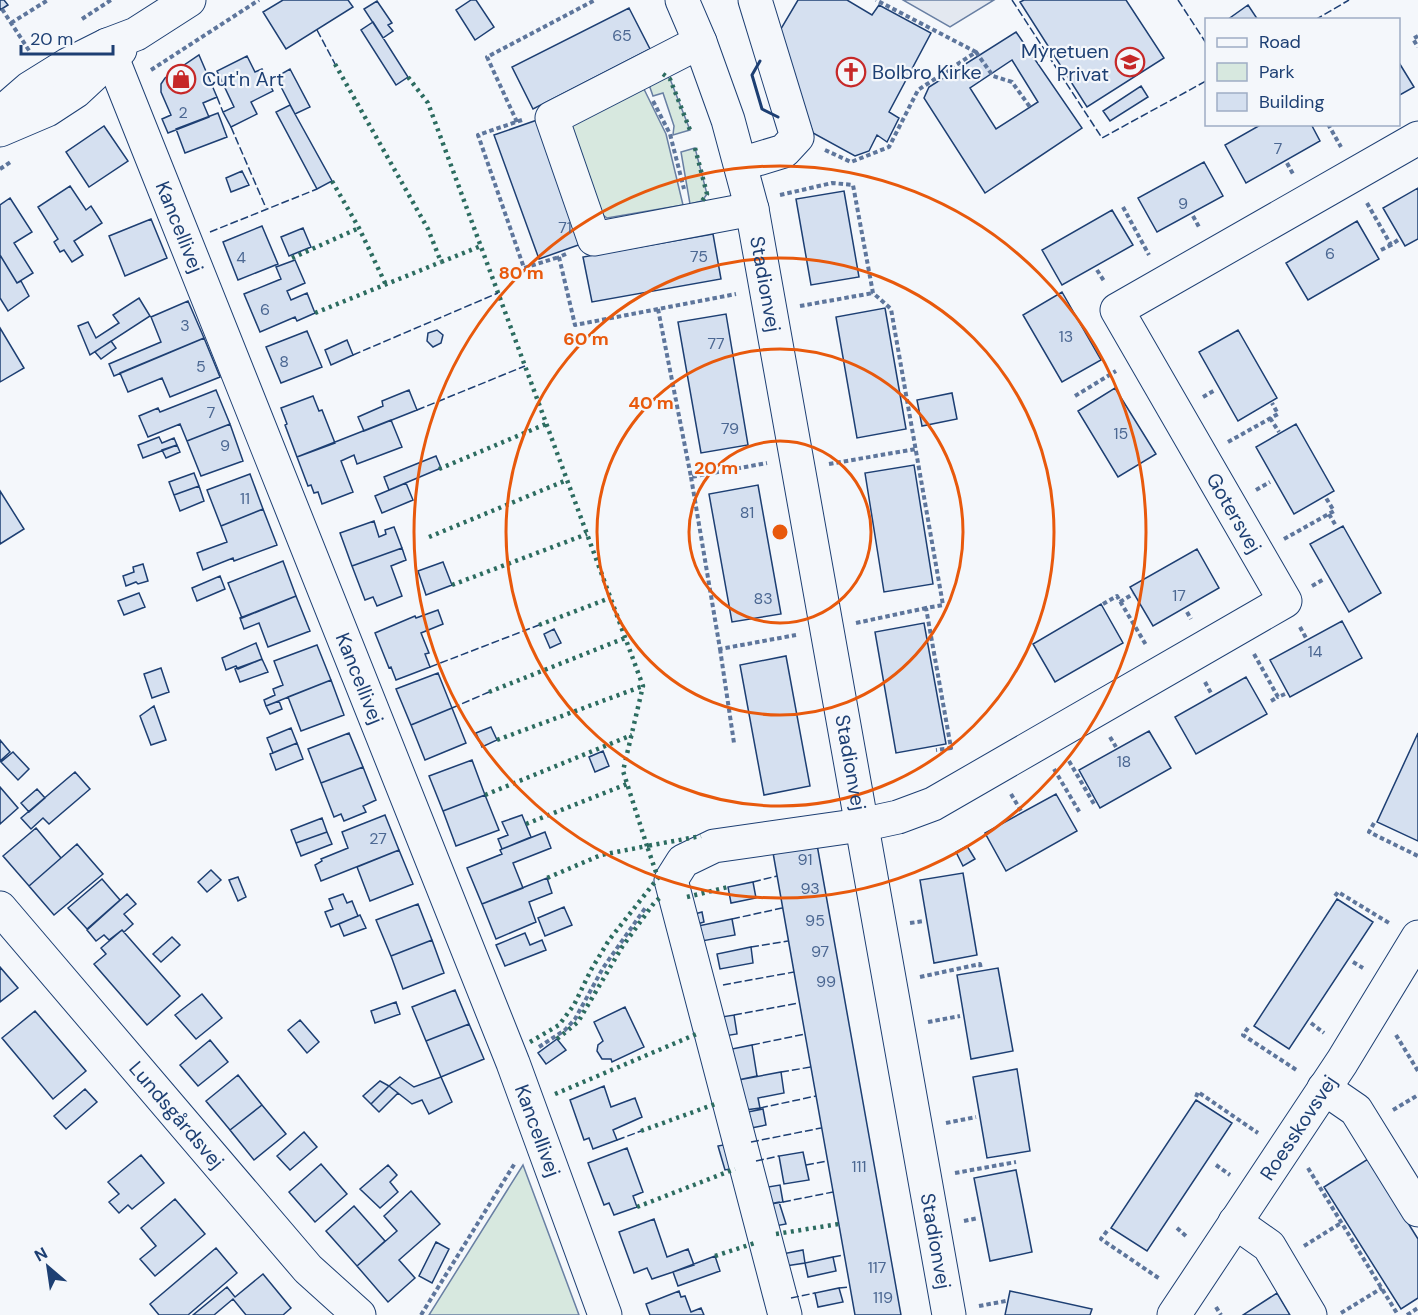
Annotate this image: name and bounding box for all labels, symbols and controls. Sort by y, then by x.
scale bar [21,18,112,56]
legend [1205,18,1400,126]
house number: 65 [612,25,632,46]
text: 20 m [30,27,73,51]
text: Road [1259,30,1301,54]
place label: Myretuen Privat [1021,38,1109,87]
school or university icon: Myretuen Privat [1114,46,1146,78]
church icon: Bolbro Kirke [835,56,867,88]
place label: Bolbro Kirke [872,59,982,85]
text: Park [1259,60,1295,84]
shop icon: Cut'n Art [165,63,197,95]
place label: Cut'n Art [202,66,284,92]
text: Building [1259,90,1324,114]
house number: 2 [178,102,188,123]
house number: 7 [1274,138,1282,159]
street label: Kancellivej [150,177,210,277]
house number: 9 [1178,193,1188,214]
house number: 71 [558,217,572,238]
street label: Stadionvej [744,234,787,334]
house number: 6 [1325,243,1335,264]
house number: 75 [690,246,708,267]
house number: 4 [236,247,246,268]
text: 80 m [498,261,544,285]
house number: 6 [260,299,270,320]
house number: 3 [180,315,190,336]
house number: 13 [1059,326,1073,347]
text: 60 m [563,327,609,351]
house number: 77 [707,333,725,354]
house number: 8 [279,351,289,372]
house number: 5 [196,356,206,377]
text: 40 m [628,391,674,415]
house number: 7 [207,402,215,423]
house number: 79 [721,418,739,439]
house number: 15 [1114,423,1128,444]
house number: 9 [220,435,230,456]
text: 20 m [694,456,738,480]
street label: Gotersvej [1201,468,1267,558]
house number: 11 [240,488,250,509]
house number: 81 [740,502,754,523]
centre of rings [770,522,790,542]
house number: 17 [1172,585,1186,606]
house number: 83 [753,588,773,609]
street label: Kancellivej [330,629,390,728]
house number: 14 [1308,641,1323,662]
street label: Stadionvej [829,712,872,813]
house number: 18 [1117,751,1131,772]
house number: 27 [369,828,387,849]
house number: 91 [798,849,812,870]
house number: 93 [800,878,820,899]
house number: 95 [805,910,825,931]
house number: 97 [811,941,829,962]
house number: 99 [816,971,836,992]
street label: Lundsgårdsvej [123,1056,230,1174]
street label: Roesskovsvej [1254,1070,1343,1185]
street label: Kancellivej [509,1081,566,1180]
house number: 111 [852,1156,866,1177]
street label: Stadionvej [915,1191,957,1291]
north arrow [18,1237,78,1297]
text: N [31,1242,51,1266]
house number: 117 [868,1257,886,1278]
house number: 119 [873,1287,893,1308]

